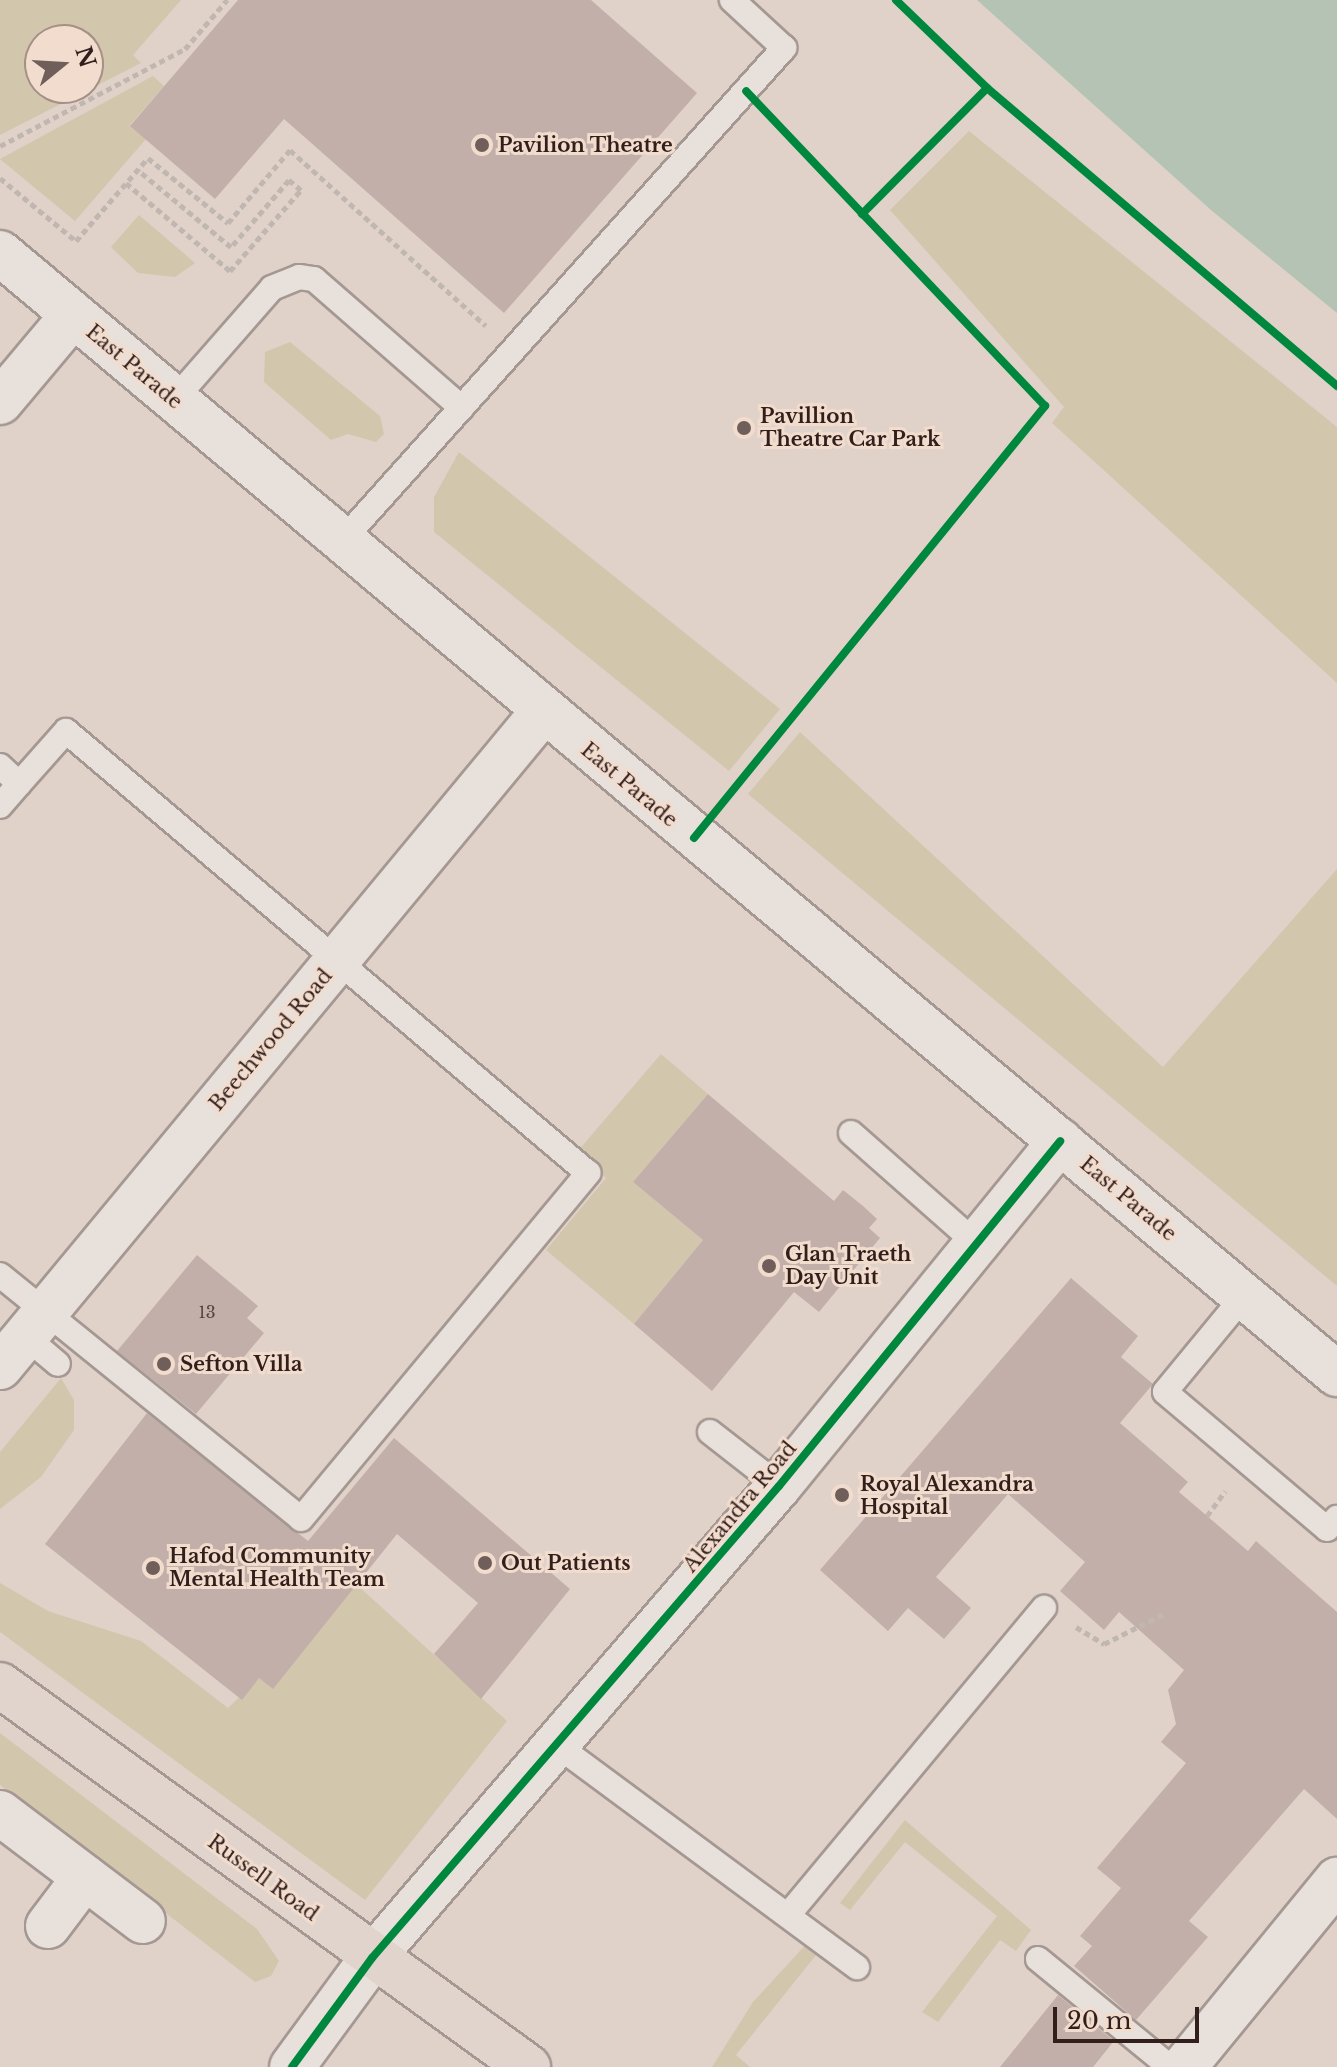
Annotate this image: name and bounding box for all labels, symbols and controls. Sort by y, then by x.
north arrow [24,24,104,104]
text: N [69,43,101,71]
place label: Pavilion Theatre [498,133,673,157]
marker: Pavilion Theatre [473,136,491,154]
street label: East Parade [81,320,187,414]
place label: Pavillion Theatre Car Park [760,404,941,451]
marker: Pavillion Theatre Car Park [735,419,753,437]
street label: East Parade [576,738,682,832]
street label: Beechwood Road [205,964,337,1116]
street label: East Parade [1075,1152,1181,1246]
place label: Glan Traeth Day Unit [785,1242,912,1289]
marker: Glan Traeth Day Unit [760,1257,778,1275]
house number: 13 [199,1302,215,1322]
place label: Sefton Villa [180,1352,303,1376]
marker: Sefton Villa [155,1355,173,1373]
street label: Alexandra Road [678,1437,802,1577]
place label: Royal Alexandra Hospital [860,1472,1034,1519]
marker: Royal Alexandra Hospital [831,1484,853,1506]
place label: Hafod Community Mental Health Team [169,1544,385,1591]
place label: Out Patients [501,1551,631,1575]
marker: Out Patients [476,1554,494,1572]
marker: Hafod Community Mental Health Team [144,1559,162,1577]
street label: Russell Road [203,1830,323,1926]
scale bar [1057,1991,1203,2041]
text: 20 m [1067,2006,1132,2035]

